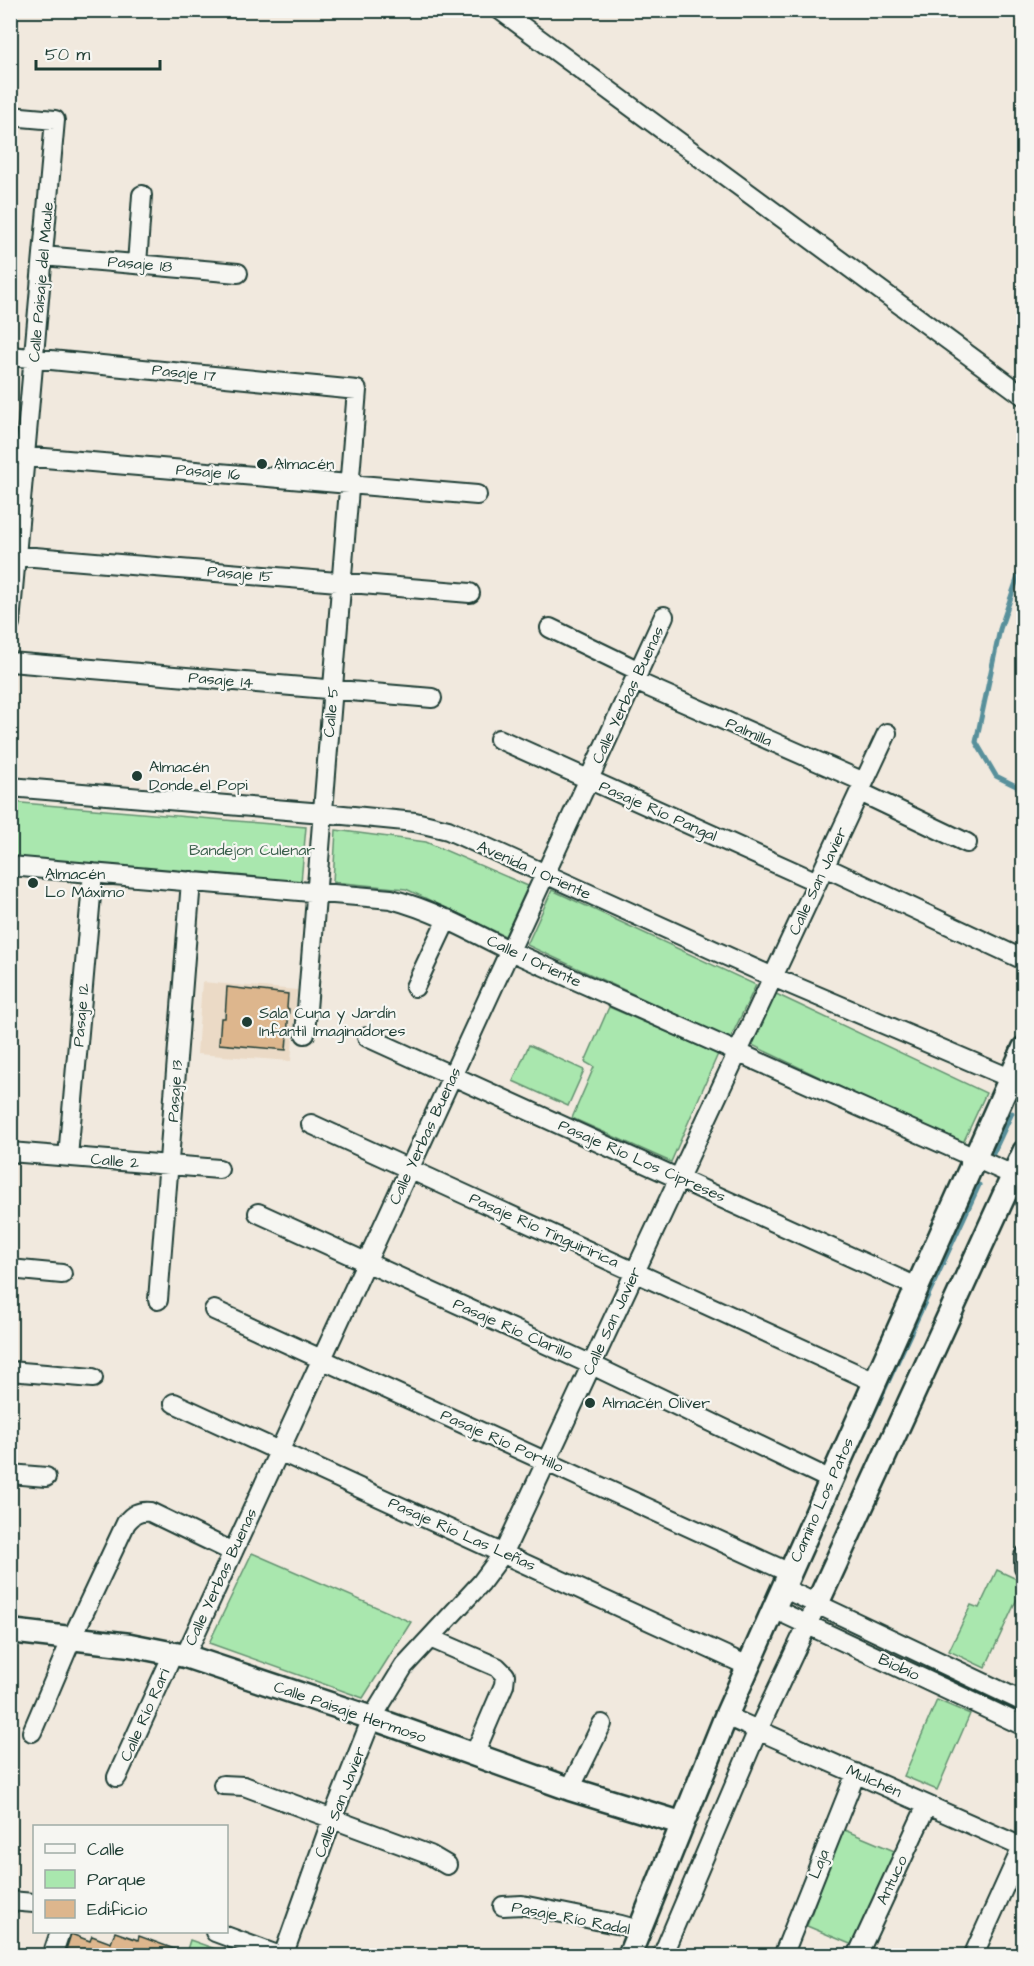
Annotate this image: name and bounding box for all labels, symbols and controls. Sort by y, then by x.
scale bar [36,33,160,71]
text: 50 m [45,42,90,67]
street label: Calle Paisaje del Maule [23,201,59,363]
street label: Pasaje 18 [107,250,173,278]
street label: Pasaje 17 [151,359,217,387]
place label: Almacén [274,453,334,475]
marker: Almacén [255,457,269,471]
street label: Pasaje 16 [175,458,241,486]
street label: Pasaje 15 [206,560,274,588]
street label: Calle Yerbas Buenas [586,623,670,767]
street label: Pasaje 14 [187,666,255,694]
street label: Calle 5 [318,685,344,738]
street label: Palmilla [722,712,776,752]
place label: Almacén Donde el Popi [149,756,248,796]
marker: Almacén Donde el Popi [130,769,144,783]
street label: Pasaje Río Pangal [595,775,720,848]
street label: Calle San Javier [783,823,853,939]
street label: Avenida 1 Oriente [474,835,595,905]
park label: Bandejon Culenar [189,839,315,861]
place label: Almacén Lo Máximo [45,863,124,903]
marker: Almacén Lo Máximo [26,876,40,890]
street label: Calle 1 Oriente [483,930,585,993]
street label: Pasaje 12 [67,982,95,1048]
place label: Sala Cuna y Jardín Infantil Imaginadores [259,1002,405,1043]
marker: Sala Cuna y Jardín Infantil Imaginadores [240,1015,254,1029]
street label: Pasaje 13 [162,1059,188,1123]
street label: Calle Yerbas Buenas [383,1064,467,1208]
street label: Pasaje Río Los Cipreses [555,1114,729,1208]
street label: Calle 2 [90,1148,140,1174]
street label: Pasaje Río Tinguiririca [465,1187,622,1274]
street label: Calle San Javier [577,1263,647,1379]
street label: Pasaje Río Clarillo [450,1293,576,1365]
place label: Almacén Oliver [602,1392,710,1414]
marker: Almacén Oliver [583,1396,597,1410]
street label: Pasaje Río Portillo [437,1404,567,1478]
street label: Camino Los Patos [785,1434,859,1566]
street label: Pasaje Río Las Leñas [385,1492,539,1576]
street label: Calle Yerbas Buenas [179,1505,263,1649]
street label: Biobío [875,1648,923,1686]
street label: Calle Río Rari [115,1665,176,1765]
street label: Calle Paisaje Hermoso [271,1676,429,1748]
street label: Calle San Javier [309,1743,371,1861]
street label: Mulchén [843,1759,905,1803]
legend [33,1825,228,1933]
text: Calle [87,1837,125,1862]
street label: Laja [803,1846,835,1882]
street label: Antuco [871,1852,913,1908]
text: Parque [87,1867,146,1892]
street label: Pasaje Río Radal [510,1896,632,1940]
text: Edificio [87,1897,147,1922]

